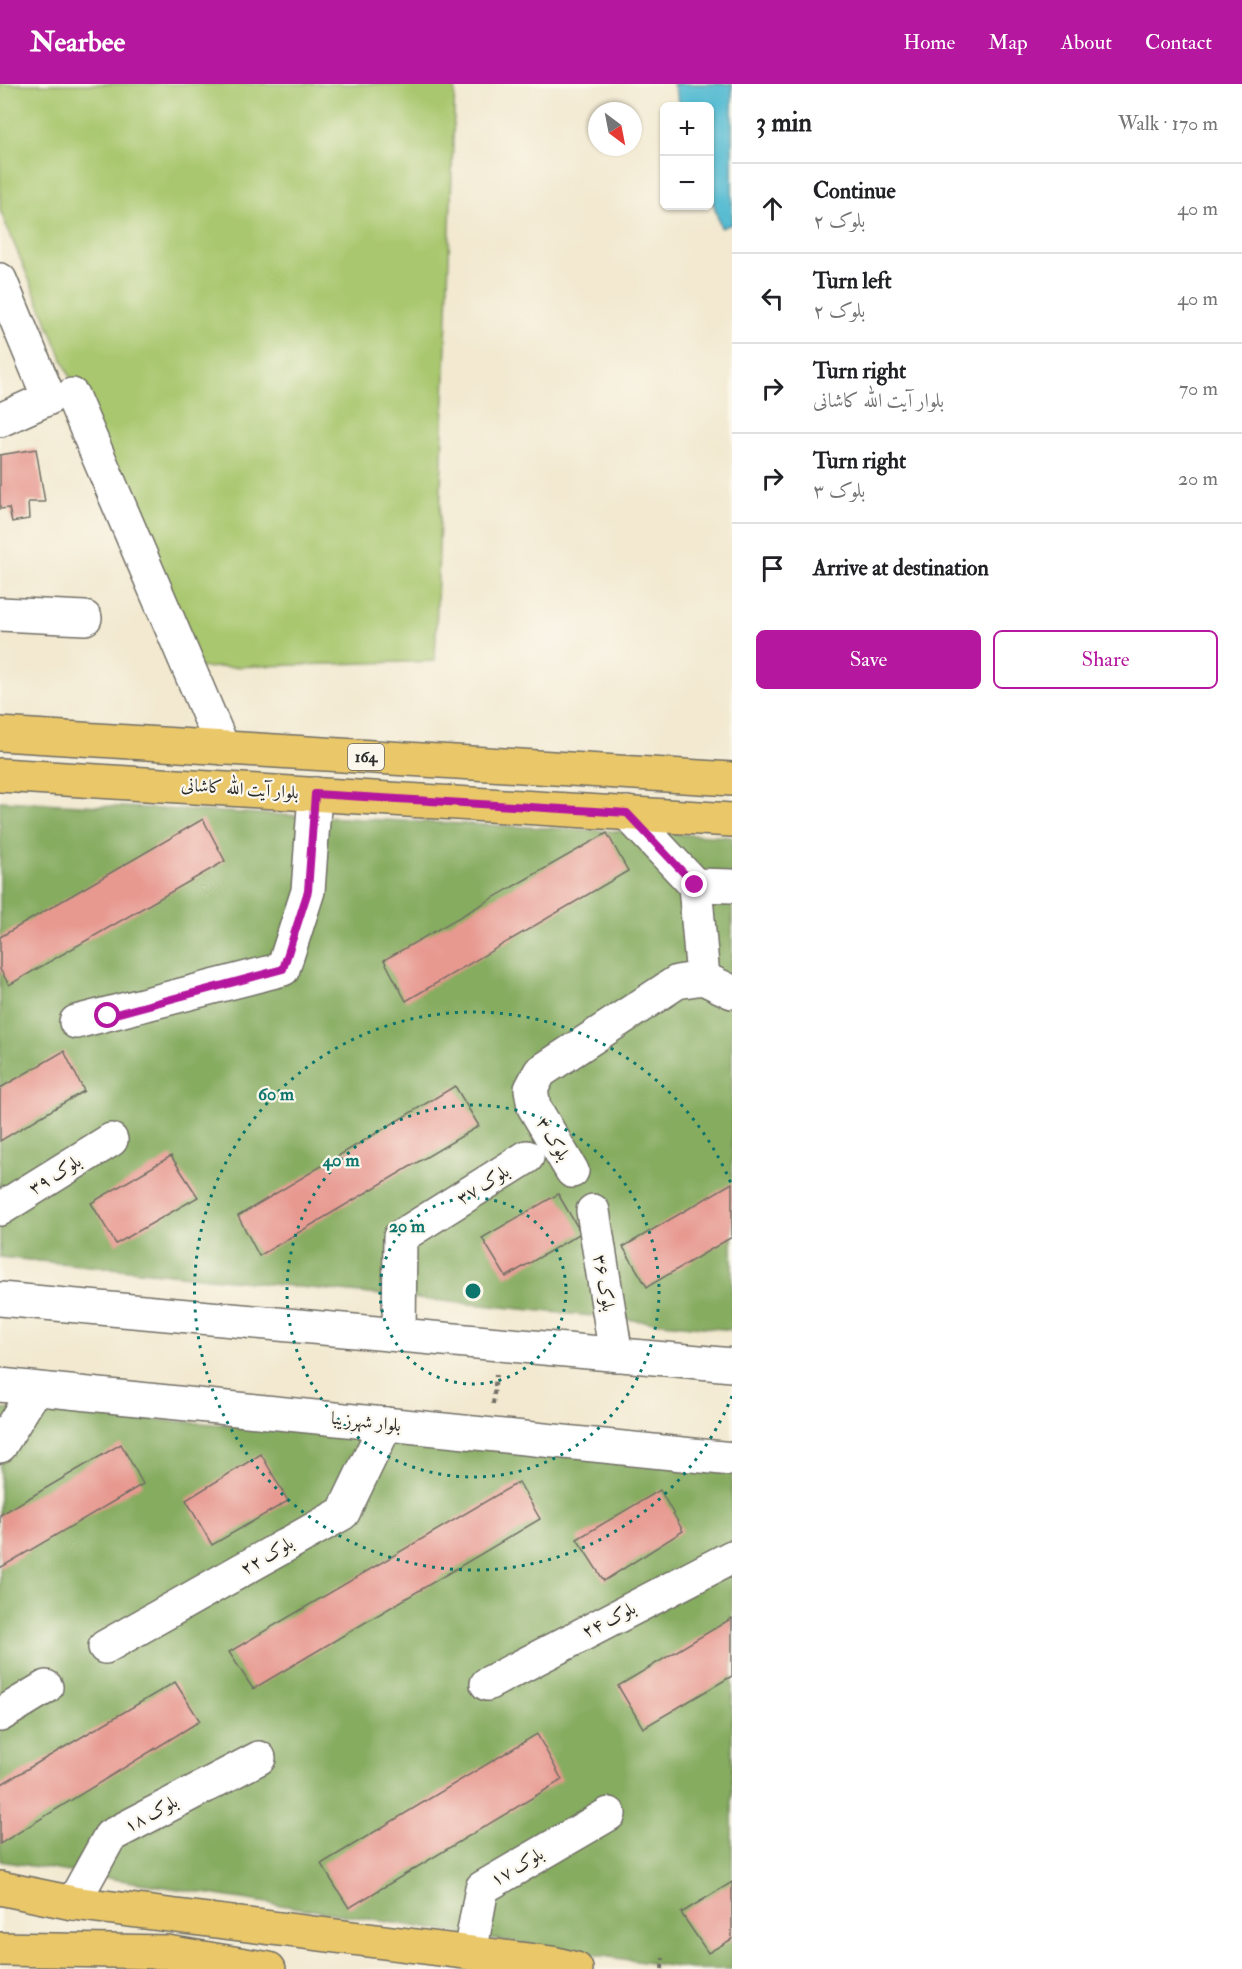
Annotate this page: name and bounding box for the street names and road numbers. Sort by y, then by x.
road number: 164 [348,744,384,770]
street label: بلوار آیت الله کاشانی [180,770,300,805]
street label: بلوک ۳ [531,1113,575,1165]
street label: بلوک ۳۹ [24,1150,86,1200]
street label: بلوک ۳۷ [452,1160,514,1210]
street label: بلوک ۳۶ [588,1253,620,1313]
street label: بلوار شهرزیبا [330,1407,402,1437]
street label: بلوک ۲۲ [236,1532,298,1580]
street label: بلوک ۲۴ [578,1597,640,1643]
street label: بلوک ۱۸ [120,1790,182,1838]
street label: بلوک ۱۷ [486,1843,548,1891]

